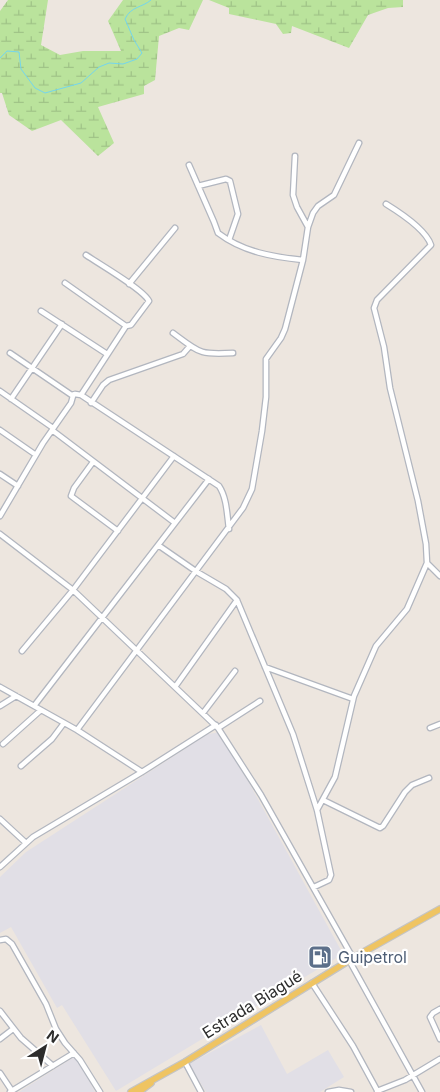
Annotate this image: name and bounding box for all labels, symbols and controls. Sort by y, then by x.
fuel station icon: Guipetrol [307,944,333,970]
place label: Guipetrol [338,947,407,967]
street label: Estrada Biagué [199,965,305,1043]
north arrow [20,1022,70,1072]
text: N [44,1026,62,1046]

